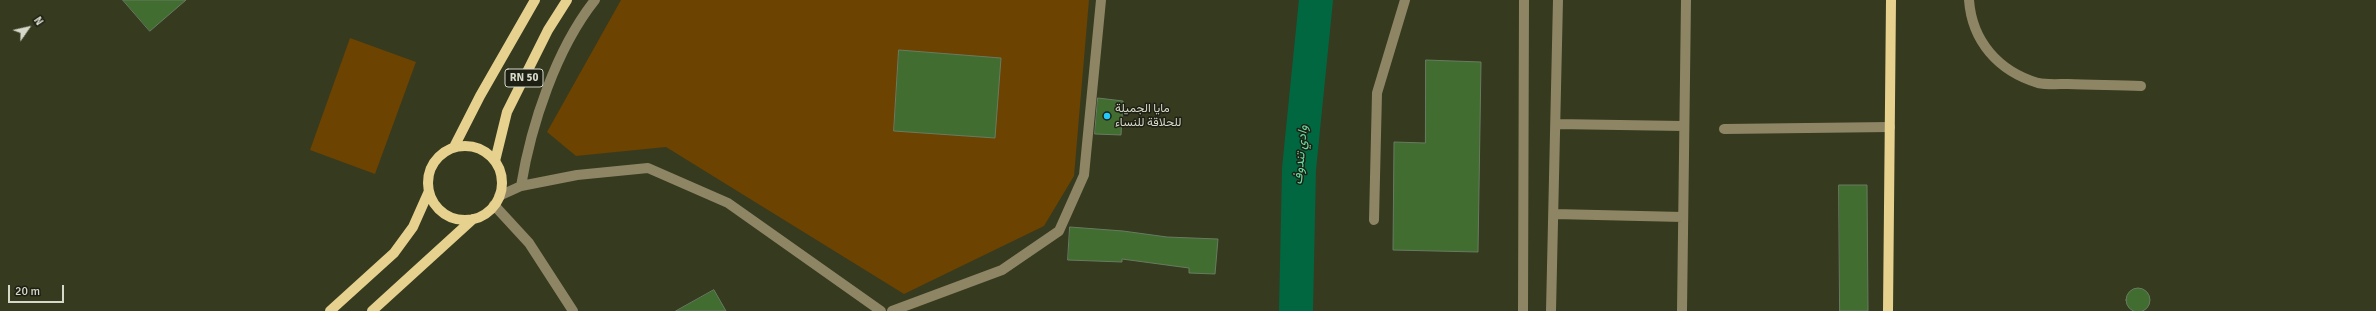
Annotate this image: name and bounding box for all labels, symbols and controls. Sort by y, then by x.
north arrow [8,8,48,48]
text: N [31,14,46,28]
road number: RN 50 [505,69,543,87]
place label: مايا الجميلة للحلاقة للنساء [1115,102,1181,130]
marker: مايا الجميلة للحلاقة للنساء [1102,111,1112,121]
water label: وادي تندوف [1291,125,1311,185]
scale bar [10,277,66,303]
text: 20 m [15,284,40,299]

